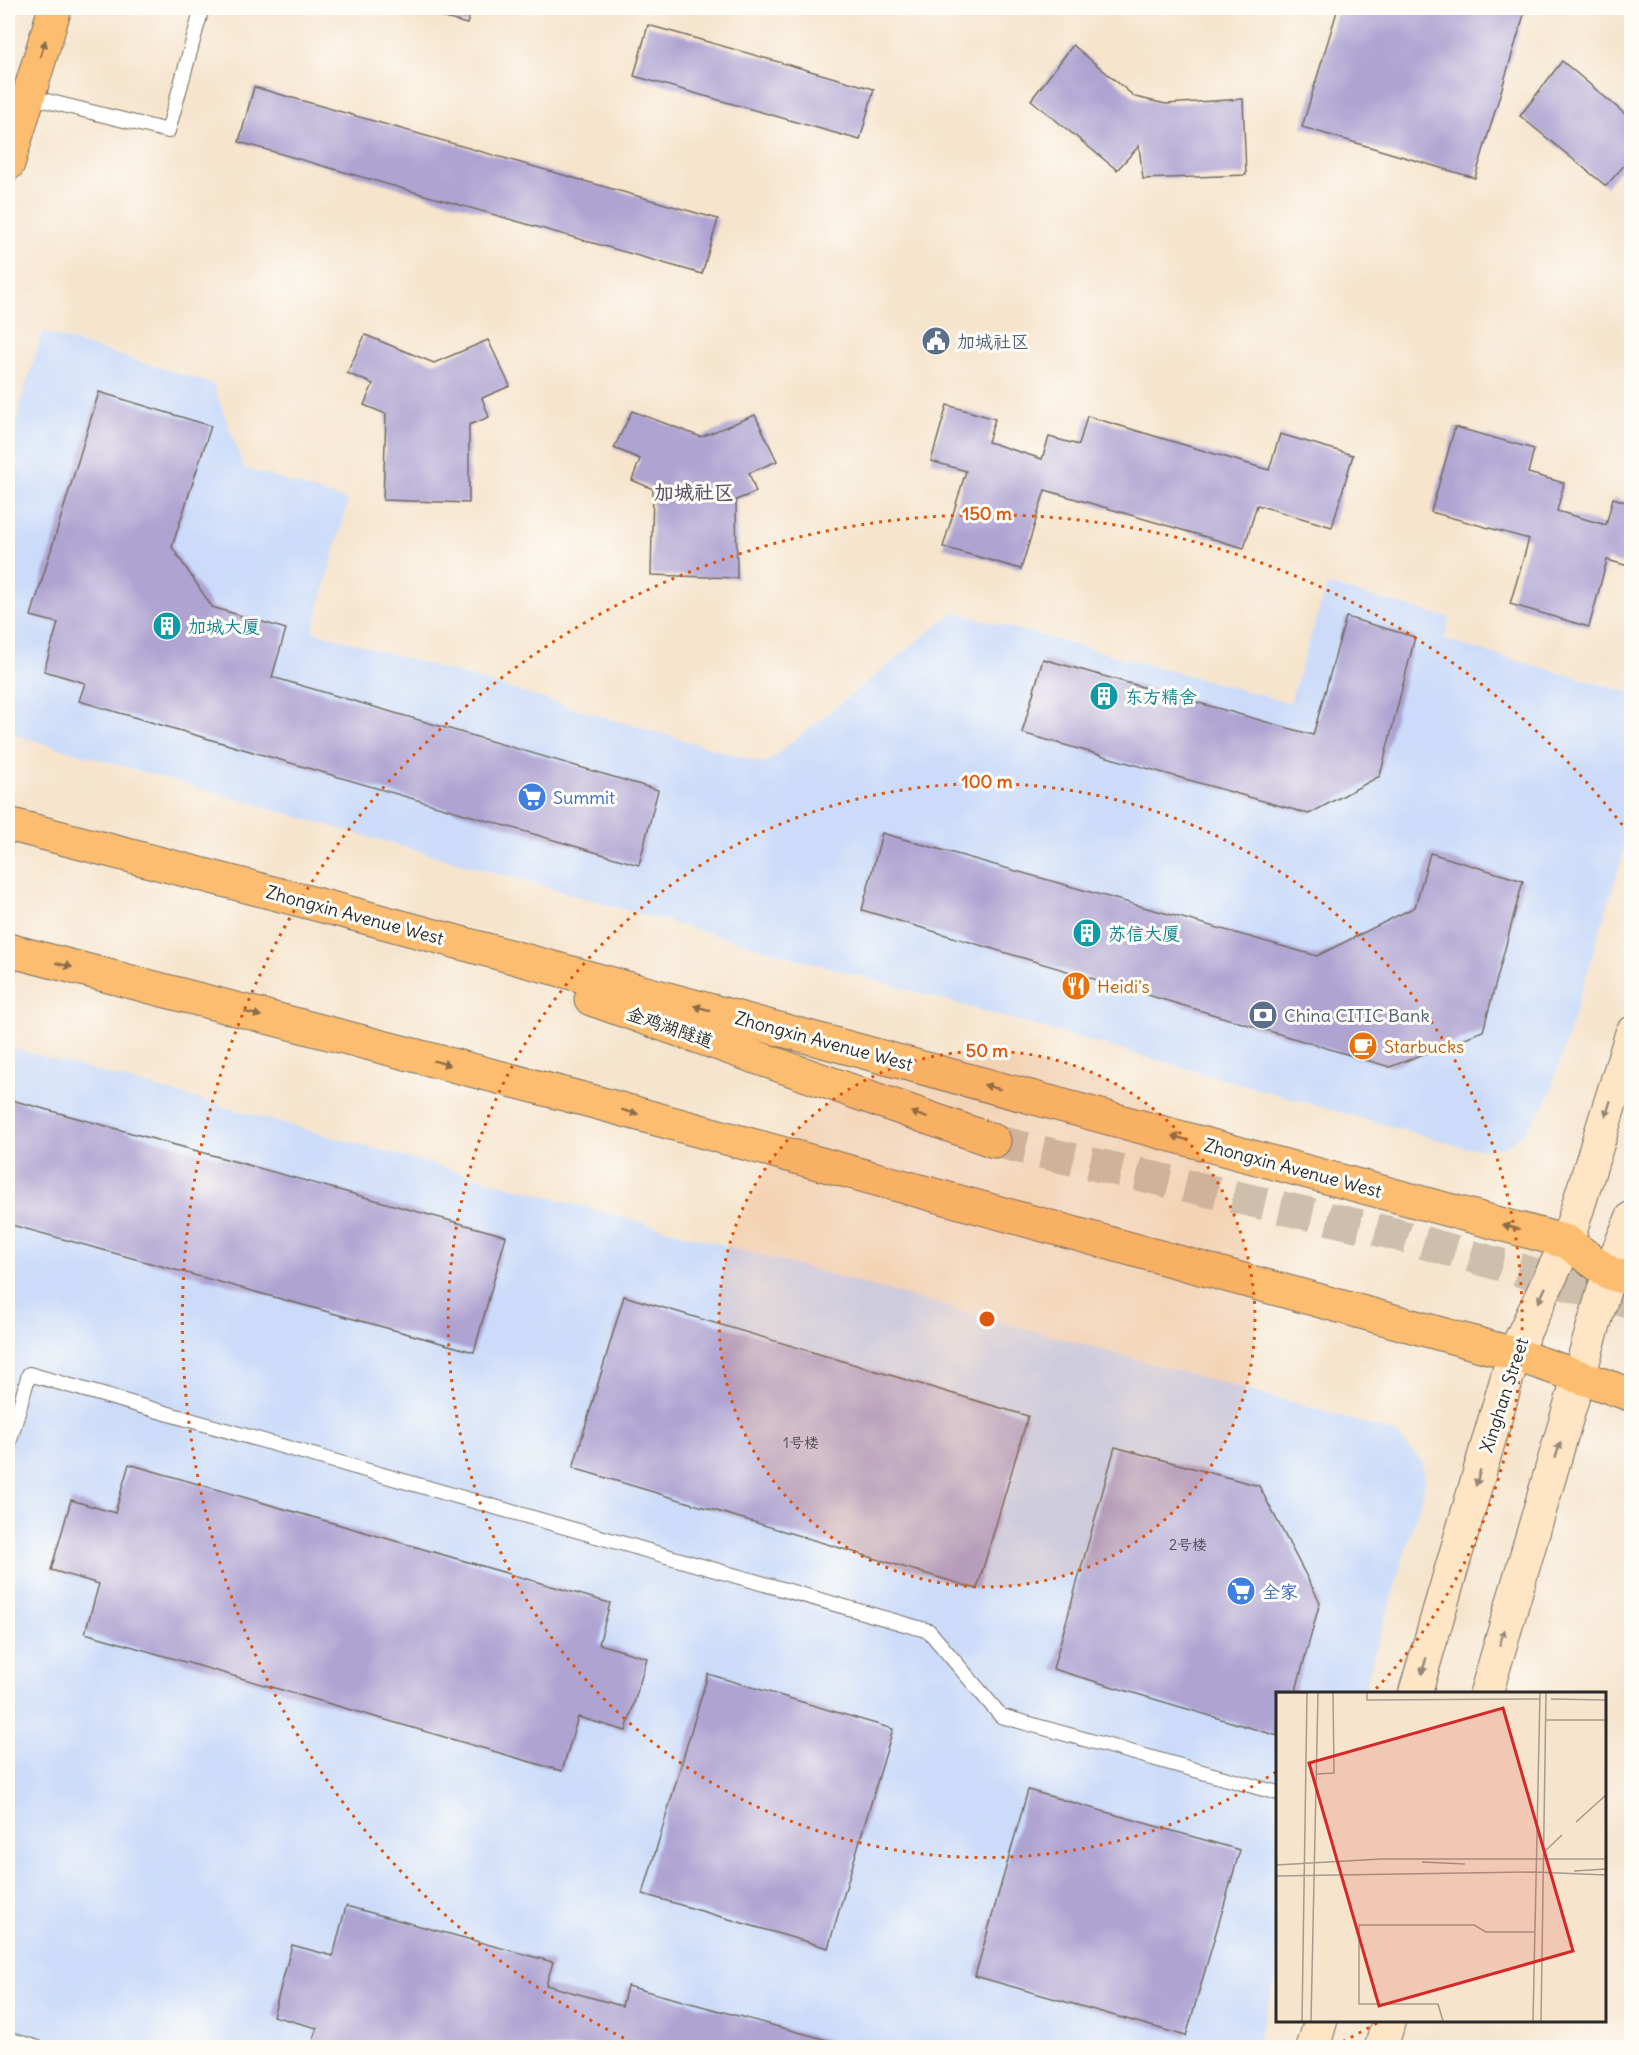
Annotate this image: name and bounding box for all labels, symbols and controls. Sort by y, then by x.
one-way arrow [38,39,48,57]
public building icon: 加城社区 [920,325,952,357]
place label: 加城社区 [957,330,1029,353]
district label: 加城社区 [654,479,734,504]
text: 150 m [962,502,1012,525]
building icon: 加城大厦 [151,610,183,642]
place label: 加城大厦 [188,615,260,638]
building icon: 东方精舍 [1088,680,1120,712]
place label: 东方精舍 [1125,685,1197,708]
text: 100 m [962,770,1013,793]
supermarket icon: Summit [516,781,548,813]
place label: Summit [553,786,615,809]
street label: Zhongxin Avenue West [264,880,446,950]
building icon: 苏信大厦 [1071,917,1103,949]
place label: 苏信大厦 [1108,922,1180,945]
one-way arrow [55,961,73,970]
restaurant icon: Heidi's [1060,970,1092,1002]
place label: Heidi's [1097,975,1150,998]
bank icon: China CITIC Bank [1247,999,1279,1031]
street label: 金鸡湖隧道 [624,1001,716,1053]
one-way arrow [693,1003,712,1013]
place label: China CITIC Bank [1284,1004,1430,1027]
street label: Zhongxin Avenue West [733,1006,915,1076]
one-way arrow [244,1009,262,1019]
cafe icon: Starbucks [1347,1030,1379,1062]
place label: Starbucks [1384,1035,1464,1058]
text: 50 m [966,1039,1008,1062]
one-way arrow [432,1058,451,1068]
one-way arrow [983,1081,1001,1091]
one-way arrow [1603,1100,1612,1118]
one-way arrow [621,1108,639,1117]
one-way arrow [910,1109,928,1119]
one-way arrow [1171,1132,1189,1142]
street label: Zhongxin Avenue West [1202,1133,1384,1203]
one-way arrow [1501,1221,1520,1231]
one-way arrow [1537,1286,1546,1303]
centre of rings [977,1309,997,1329]
street label: Xinghan Street [1475,1335,1533,1455]
house number: 1号楼 [783,1433,819,1452]
one-way arrow [1554,1441,1563,1459]
one-way arrow [1473,1469,1482,1487]
house number: 2号楼 [1169,1535,1207,1554]
supermarket icon: 全家 [1225,1575,1257,1607]
place label: 全家 [1262,1580,1298,1603]
one-way arrow [1498,1628,1507,1646]
one-way arrow [1418,1657,1428,1675]
inset map [1276,1692,1606,2022]

